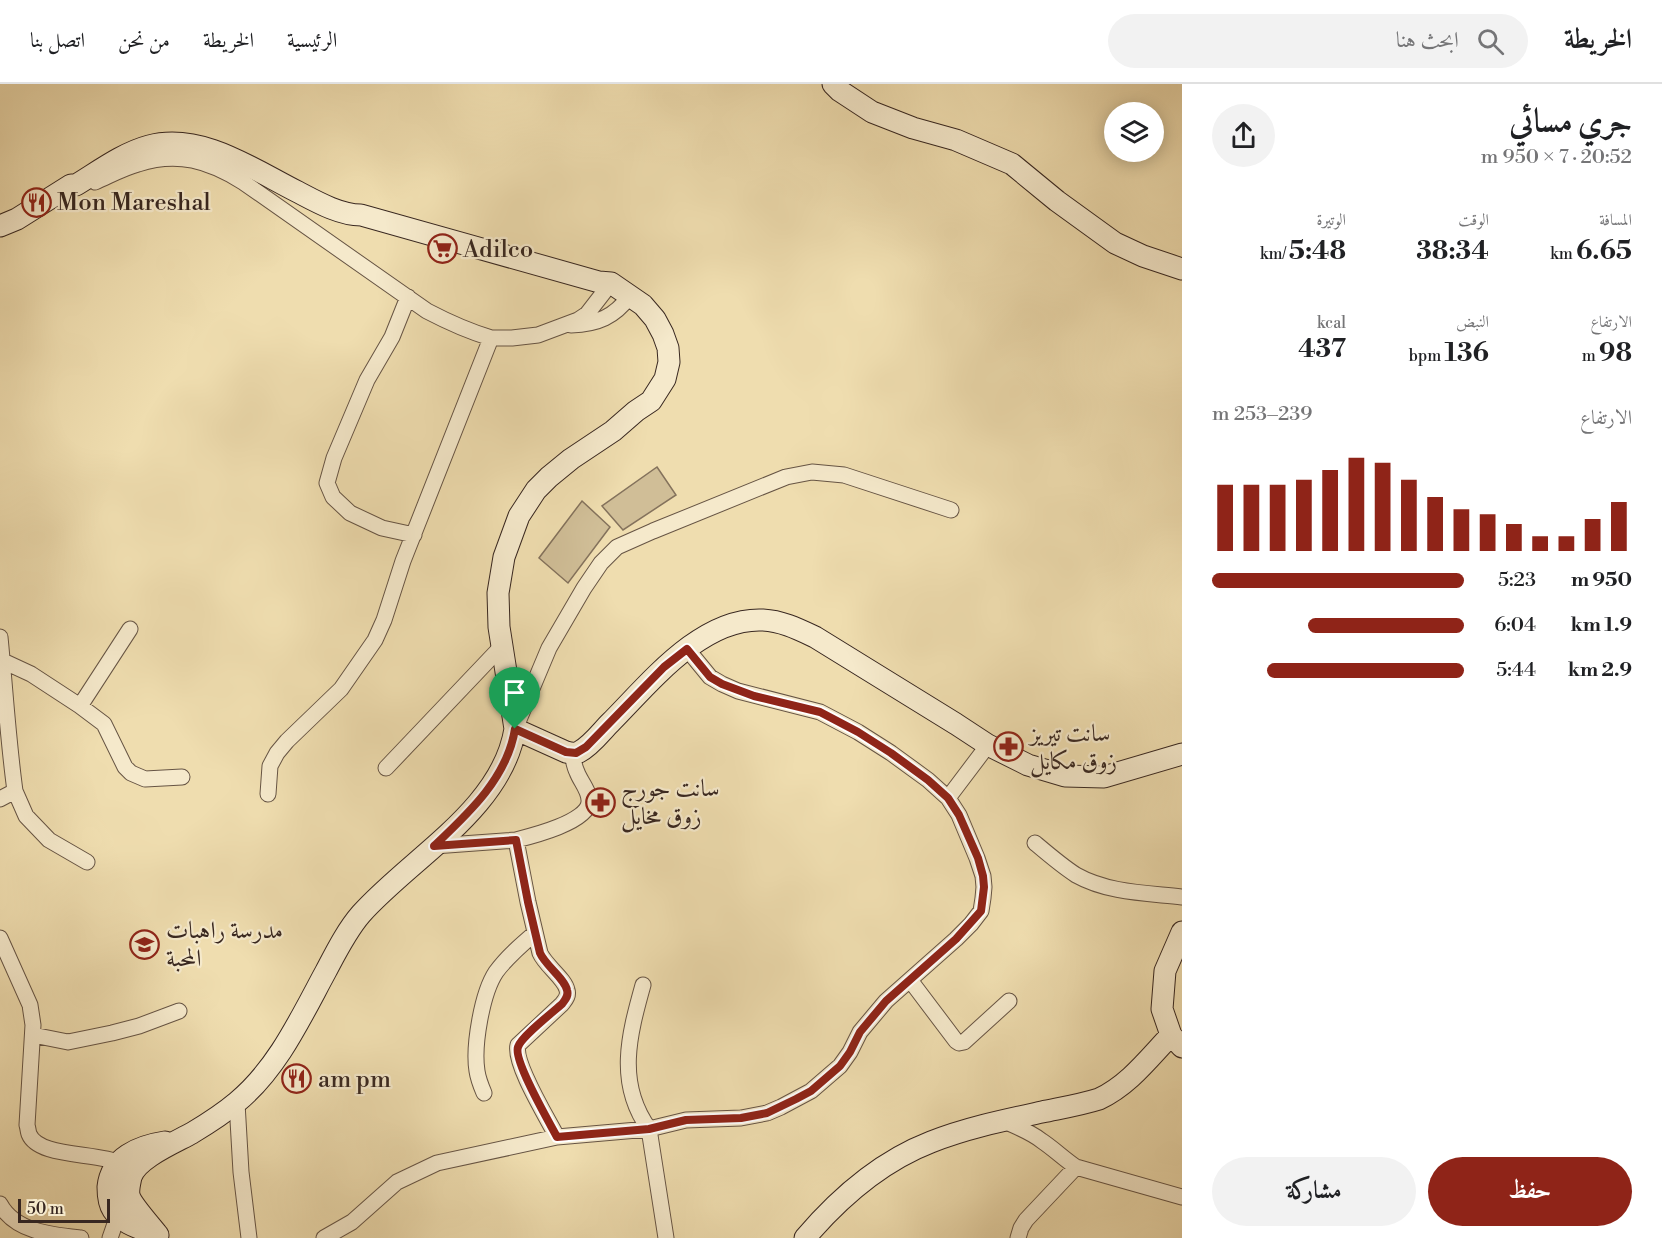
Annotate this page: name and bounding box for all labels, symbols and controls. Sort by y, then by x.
search box [1108,14,1528,68]
text: الخريطة [1564,22,1632,57]
icon: search [1474,25,1507,58]
text: ابحث هنا [1396,27,1459,54]
text: اتصل بنا [30,28,85,54]
text: من نحن [118,28,170,54]
text: الخريطة [203,28,254,54]
text: الرئيسية [287,28,337,54]
map controls [1104,102,1164,162]
button: layers [1104,102,1164,162]
text: جري مسائي [1509,102,1632,143]
button: share [1212,104,1275,167]
text: 20:52 · 7 × 950 m [1481,145,1632,170]
restaurant icon: Mon Mareshal [20,186,52,218]
place label: Mon Mareshal [57,188,211,218]
text: الوتيرة [1316,210,1346,230]
text: الوقت [1458,210,1489,230]
text: المسافة [1599,210,1632,230]
supermarket icon: Adilco [426,233,458,265]
place label: Adilco [462,235,533,265]
text: 5:48 [1289,235,1346,267]
text: 38:34 [1416,235,1489,267]
text: 6.65 [1576,235,1632,267]
text: /km [1260,244,1289,264]
text: km [1550,244,1576,264]
text: النبض [1456,312,1489,332]
text: الارتفاع [1590,312,1632,332]
text: kcal [1317,313,1346,333]
text: 437 [1298,333,1346,365]
text: 136 [1444,337,1489,369]
text: 98 [1599,337,1632,369]
text: bpm [1409,346,1444,366]
text: m [1582,346,1599,366]
text: 239–253 m [1212,402,1312,427]
text: الارتفاع [1580,406,1632,431]
text: 5:23 [1498,568,1536,593]
text: 950 m [1571,568,1632,593]
text: 6:04 [1494,613,1536,638]
text: 1.9 km [1570,613,1632,638]
text: 5:44 [1496,658,1536,683]
text: 2.9 km [1568,658,1632,683]
pin [489,667,540,729]
icon: arrive [498,676,531,709]
place label: سانت تيريز زوق مكايل [1027,719,1117,778]
pharmacy icon: سانت تيريز زوق مكايل [993,731,1025,763]
place label: سانت جورج زوق مخايل [621,774,720,833]
pharmacy icon: سانت جورج زوق مخايل [584,786,616,818]
place label: مدرسة راهبات المحبة [166,916,283,974]
school or university icon: مدرسة راهبات المحبة [129,928,161,960]
restaurant icon: am pm [281,1063,313,1095]
place label: am pm [318,1065,391,1095]
button: مشاركة [1212,1157,1416,1226]
button: حفظ [1428,1157,1632,1226]
scale bar [18,1196,110,1224]
text: 50 m [27,1199,64,1219]

